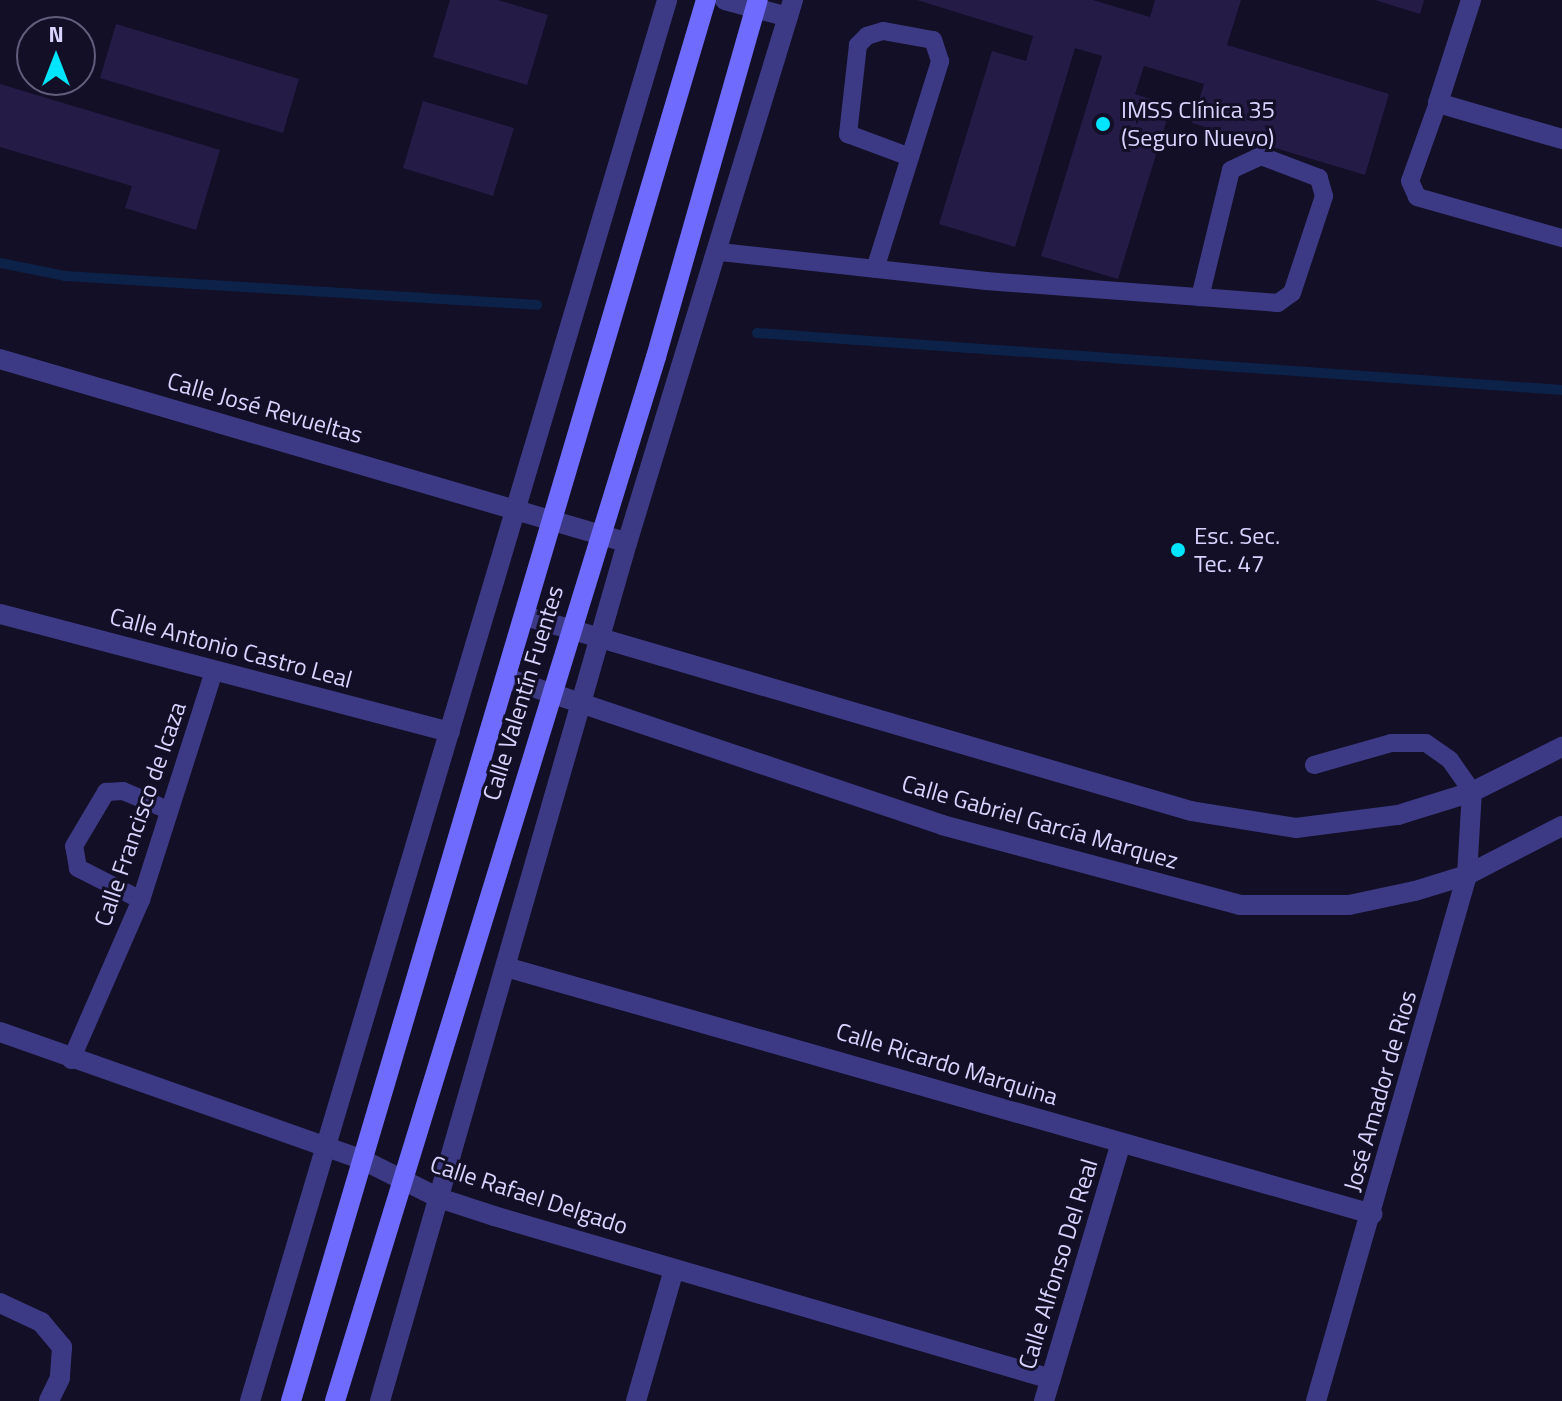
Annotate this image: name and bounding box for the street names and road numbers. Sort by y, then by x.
street label: Calle José Revueltas [164,366,366,450]
street label: Calle Valentín Fuentes [477,582,569,804]
street label: Calle Antonio Castro Leal [107,602,355,694]
street label: Calle Francisco de Icaza [88,698,192,930]
street label: Calle Gabriel García Marquez [899,769,1181,875]
street label: José Amador de Rios [1338,987,1422,1195]
street label: Calle Ricardo Marquina [833,1017,1061,1111]
street label: Calle Rafael Delgado [427,1149,631,1241]
street label: Calle Alfonso Del Real [1012,1155,1104,1373]

